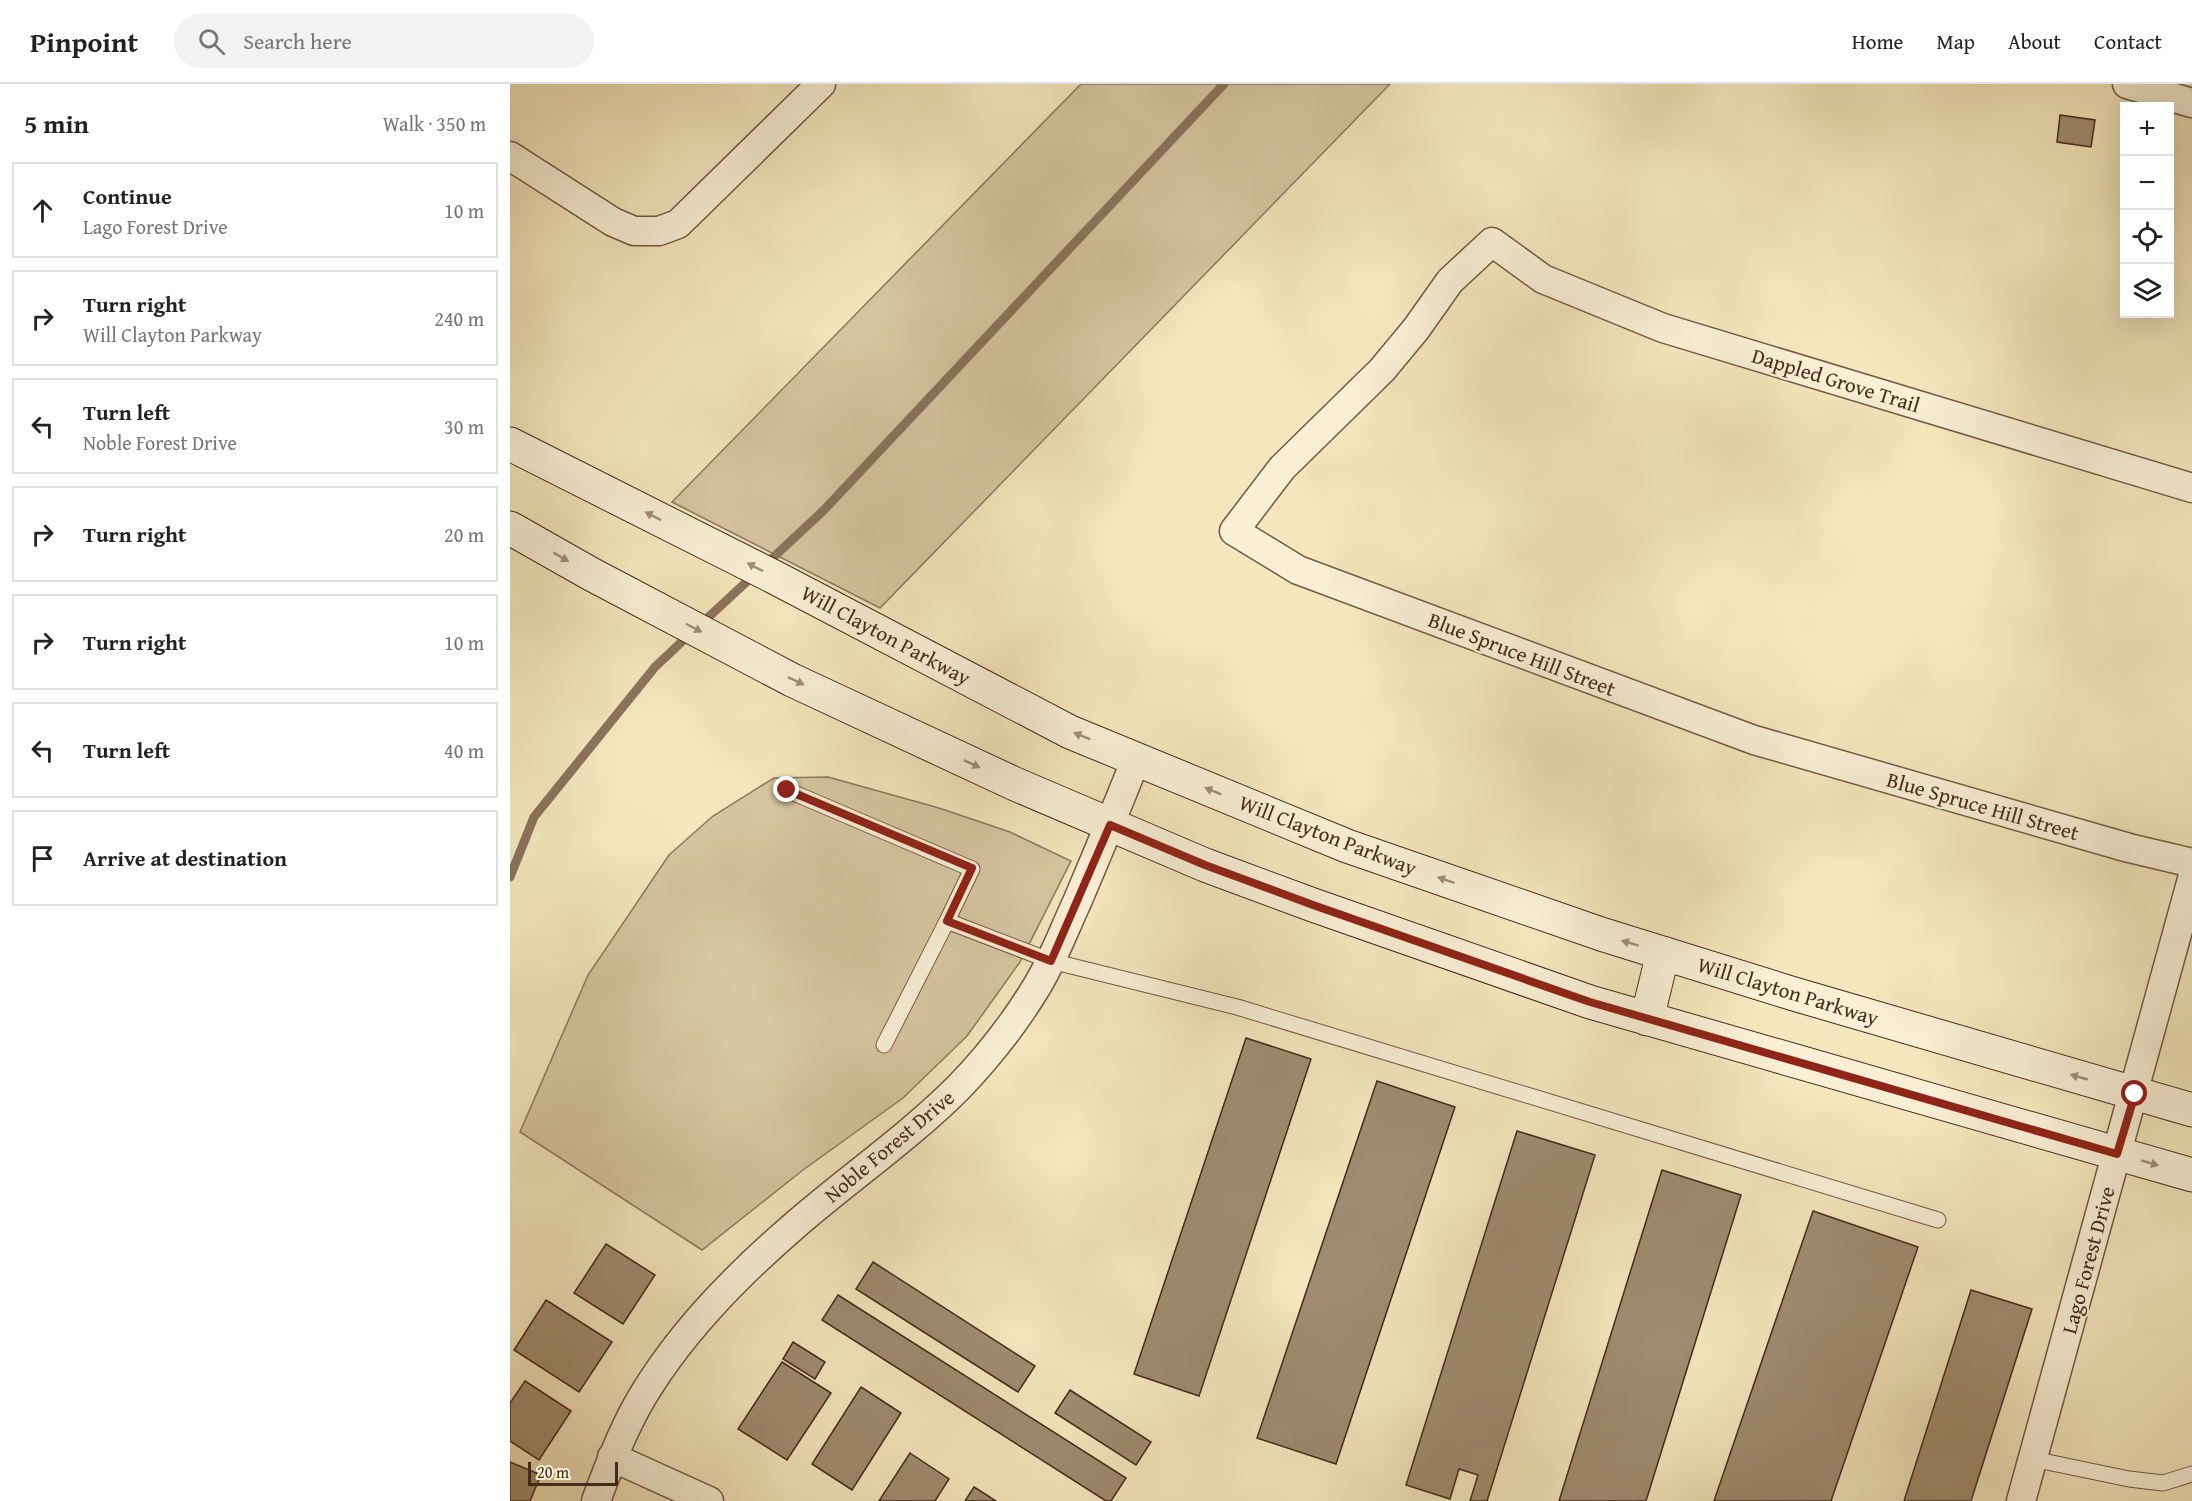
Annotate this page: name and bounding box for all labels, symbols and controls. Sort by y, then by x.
search box [174,14,594,68]
text: Pinpoint [30,21,138,62]
icon: search [195,25,228,58]
text: Search here [243,25,352,57]
text: Home [1852,26,1903,57]
text: Map [1936,26,1975,57]
text: About [2008,26,2061,57]
text: Contact [2094,26,2162,57]
map controls [2120,102,2174,318]
button: + [2120,102,2174,156]
text: 5 min [24,104,89,143]
text: Walk · 350 m [383,109,486,138]
button: − [2120,156,2174,210]
text: Continue [83,180,172,212]
icon: ahead [26,194,59,227]
text: 10 m [444,196,484,225]
button: locate [2120,210,2174,264]
text: Lago Forest Drive [83,212,228,241]
button: layers [2120,264,2174,318]
text: Turn right [83,288,186,320]
icon: right [26,302,59,335]
text: 240 m [434,304,484,333]
text: Will Clayton Parkway [83,320,262,349]
street label: Dappled Grove Trail [1748,340,1924,420]
text: Turn left [83,396,170,428]
icon: left [26,410,59,443]
text: 30 m [444,412,484,441]
text: Noble Forest Drive [83,428,237,457]
one-way arrow [644,511,661,521]
icon: right [26,518,59,551]
text: Turn right [83,518,186,550]
text: 20 m [444,520,484,549]
one-way arrow [553,551,569,562]
one-way arrow [746,563,764,573]
street label: Will Clayton Parkway [796,577,977,693]
street label: Blue Spruce Hill Street [1424,604,1621,704]
one-way arrow [685,623,702,633]
icon: right [26,626,59,659]
text: Turn right [83,626,186,658]
text: 10 m [444,628,484,657]
one-way arrow [787,677,804,686]
one-way arrow [1073,731,1091,741]
icon: left [26,734,59,767]
text: Turn left [83,734,170,766]
text: 40 m [444,736,484,765]
one-way arrow [964,759,982,769]
street label: Blue Spruce Hill Street [1883,764,2083,848]
route end [773,776,799,802]
one-way arrow [1204,786,1222,796]
street label: Will Clayton Parkway [1235,787,1422,883]
icon: arrive [26,842,59,875]
text: Arrive at destination [83,842,287,874]
one-way arrow [1437,875,1455,884]
one-way arrow [1621,938,1639,947]
street label: Will Clayton Parkway [1694,949,1883,1033]
one-way arrow [2070,1072,2088,1081]
route start [2121,1080,2147,1106]
street label: Noble Forest Drive [817,1082,961,1210]
one-way arrow [2141,1159,2159,1169]
street label: Lago Forest Drive [2053,1183,2123,1337]
scale bar [528,1459,618,1486]
text: 20 m [537,1460,569,1484]

